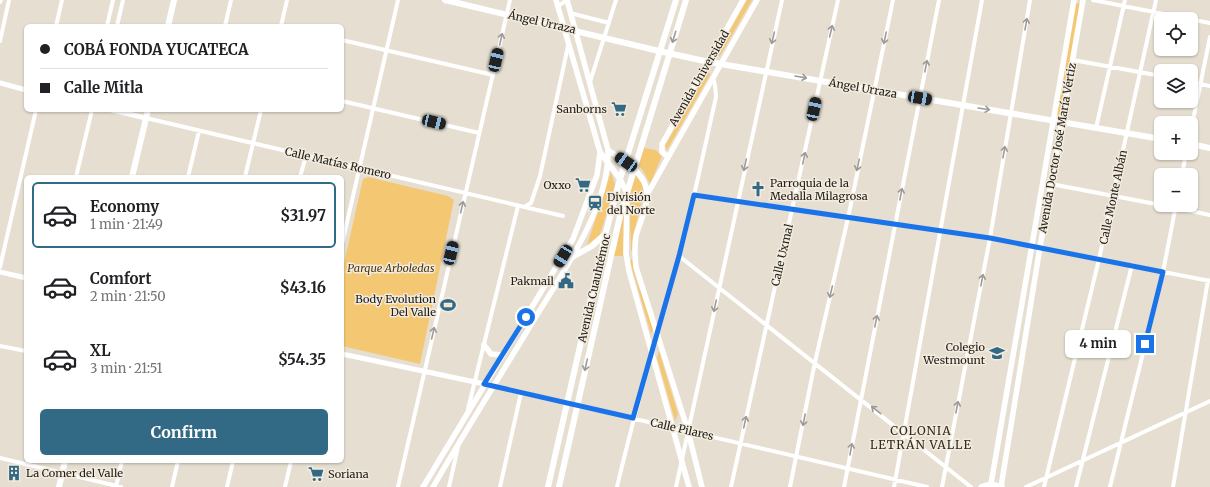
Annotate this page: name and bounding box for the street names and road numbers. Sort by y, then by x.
street label: Ángel Urraza [506,7,577,37]
street label: Avenida Universidad [665,27,732,129]
street label: Avenida Doctor José María Vértiz [1035,62,1079,235]
street label: Ángel Urraza [827,75,898,101]
street label: Calle Matías Romero [283,144,393,182]
street label: Calle Monte Albán [1096,148,1130,246]
street label: Calle Uxmal [768,222,796,287]
street label: Avenida Cuauhtémoc [574,232,613,345]
street label: Calle Pilares [649,415,715,443]

